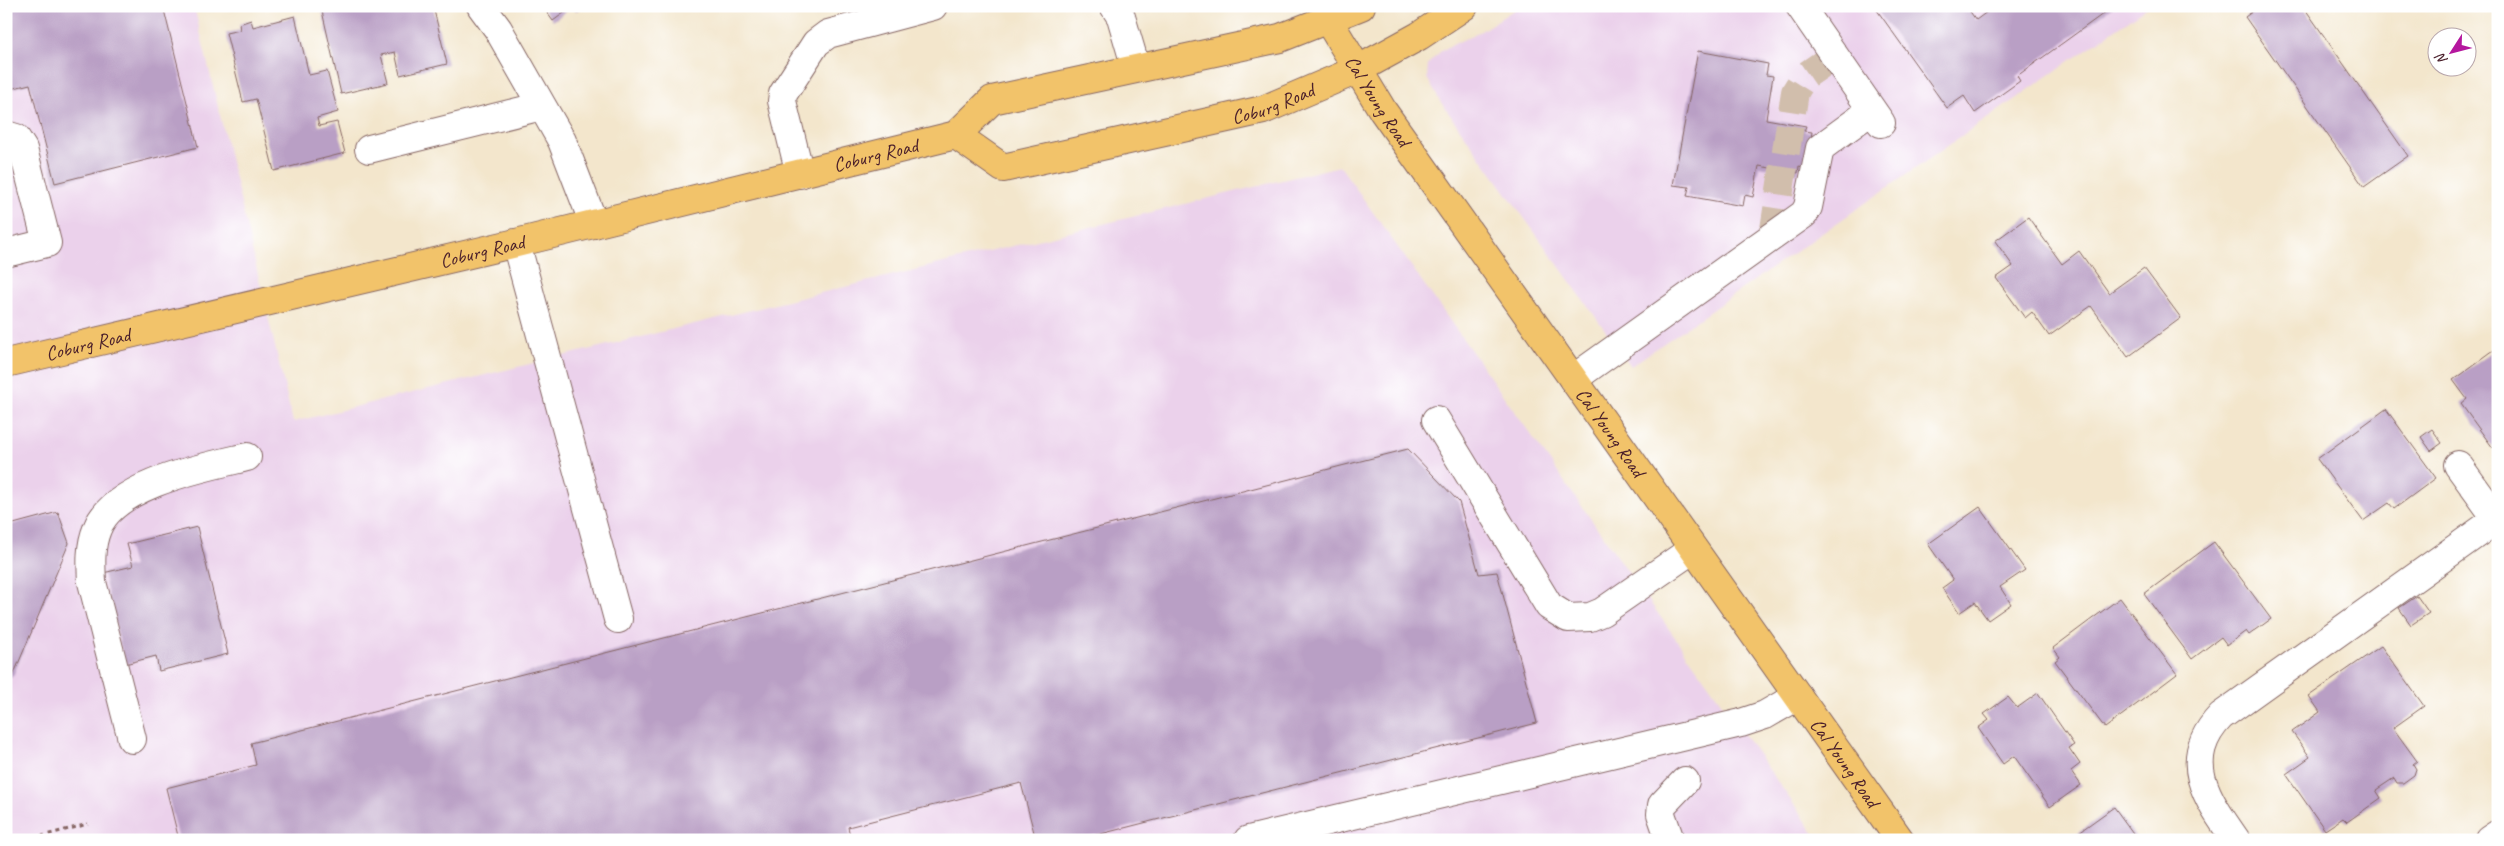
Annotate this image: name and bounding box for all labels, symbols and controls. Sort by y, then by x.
north arrow [2426,28,2476,78]
text: N [2431,49,2451,68]
street label: Cal Young Road [1340,51,1418,154]
street label: Coburg Road [1229,76,1321,129]
street label: Coburg Road [831,132,923,177]
street label: Coburg Road [437,228,530,273]
street label: Coburg Road [43,321,136,366]
street label: Cal Young Road [1571,383,1653,484]
street label: Cal Young Road [1805,713,1887,814]

